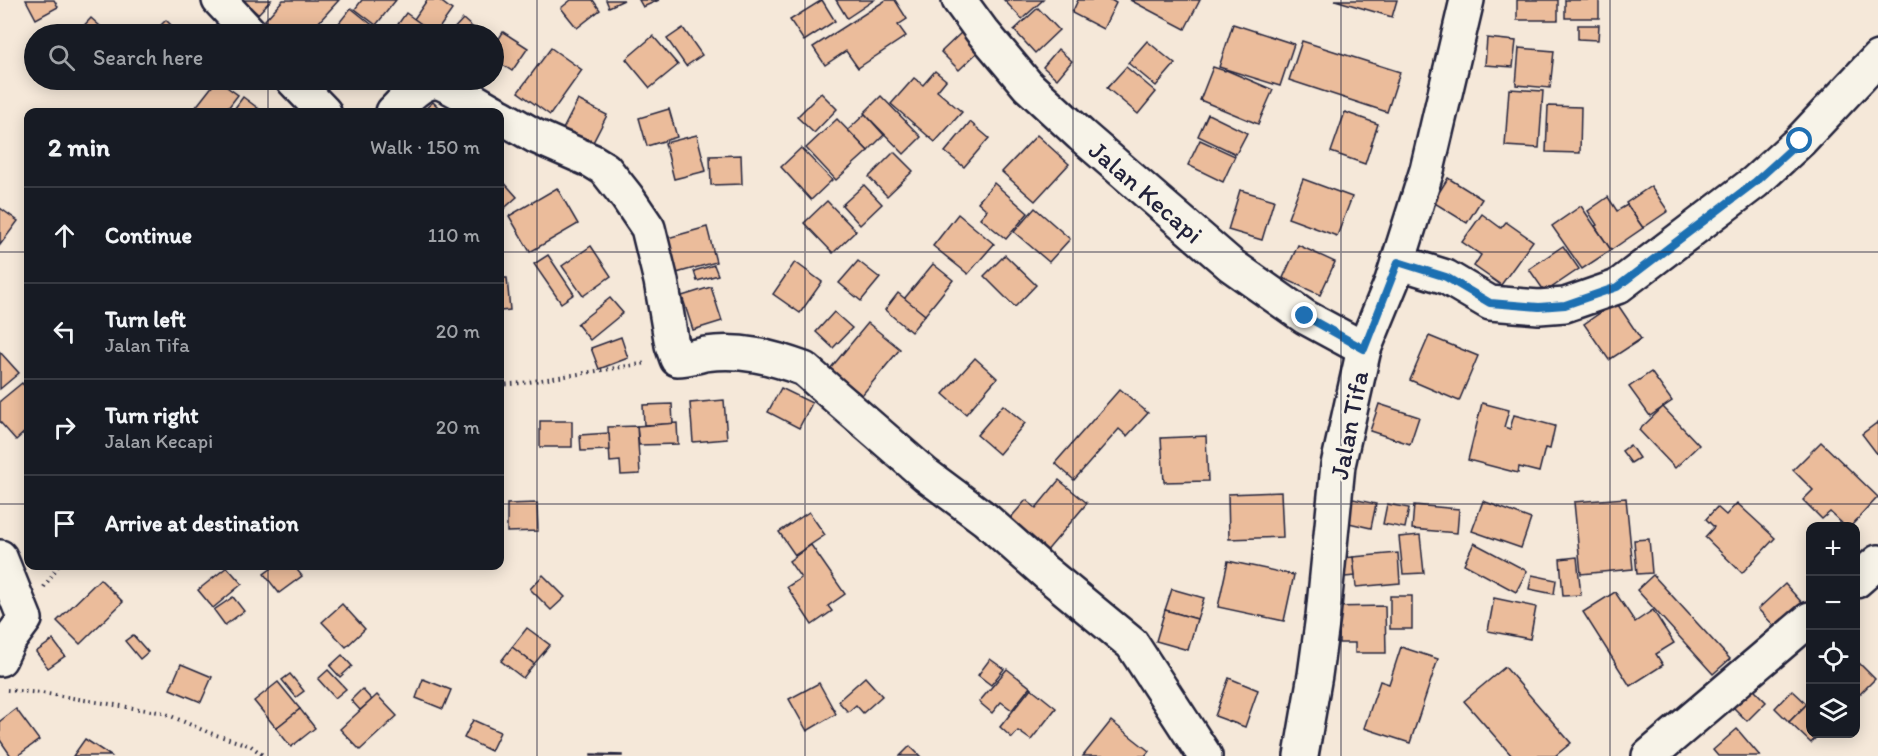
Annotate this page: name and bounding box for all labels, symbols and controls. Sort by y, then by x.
search box [24,24,504,90]
icon: search [45,41,78,74]
text: Search here [93,44,203,71]
route start [1786,127,1812,153]
text: 2 min [48,131,110,163]
street label: Jalan Kecapi [1082,134,1210,250]
text: Walk · 150 m [370,135,480,159]
icon: ahead [48,219,81,252]
text: Continue [105,222,192,249]
text: 110 m [428,223,480,247]
route end [1291,302,1317,328]
text: Turn left [105,306,186,333]
icon: left [48,315,81,348]
text: 20 m [436,319,480,343]
text: Jalan Tifa [105,333,190,357]
street label: Jalan Tifa [1323,367,1375,482]
text: Turn right [105,402,199,429]
icon: right [48,411,81,444]
text: 20 m [436,415,480,439]
text: Jalan Kecapi [105,429,213,453]
icon: arrive [48,507,81,540]
text: Arrive at destination [105,510,299,537]
map controls [1806,522,1860,738]
button: + [1806,522,1860,576]
button: − [1806,576,1860,630]
button: locate [1806,630,1860,684]
button: layers [1806,684,1860,738]

